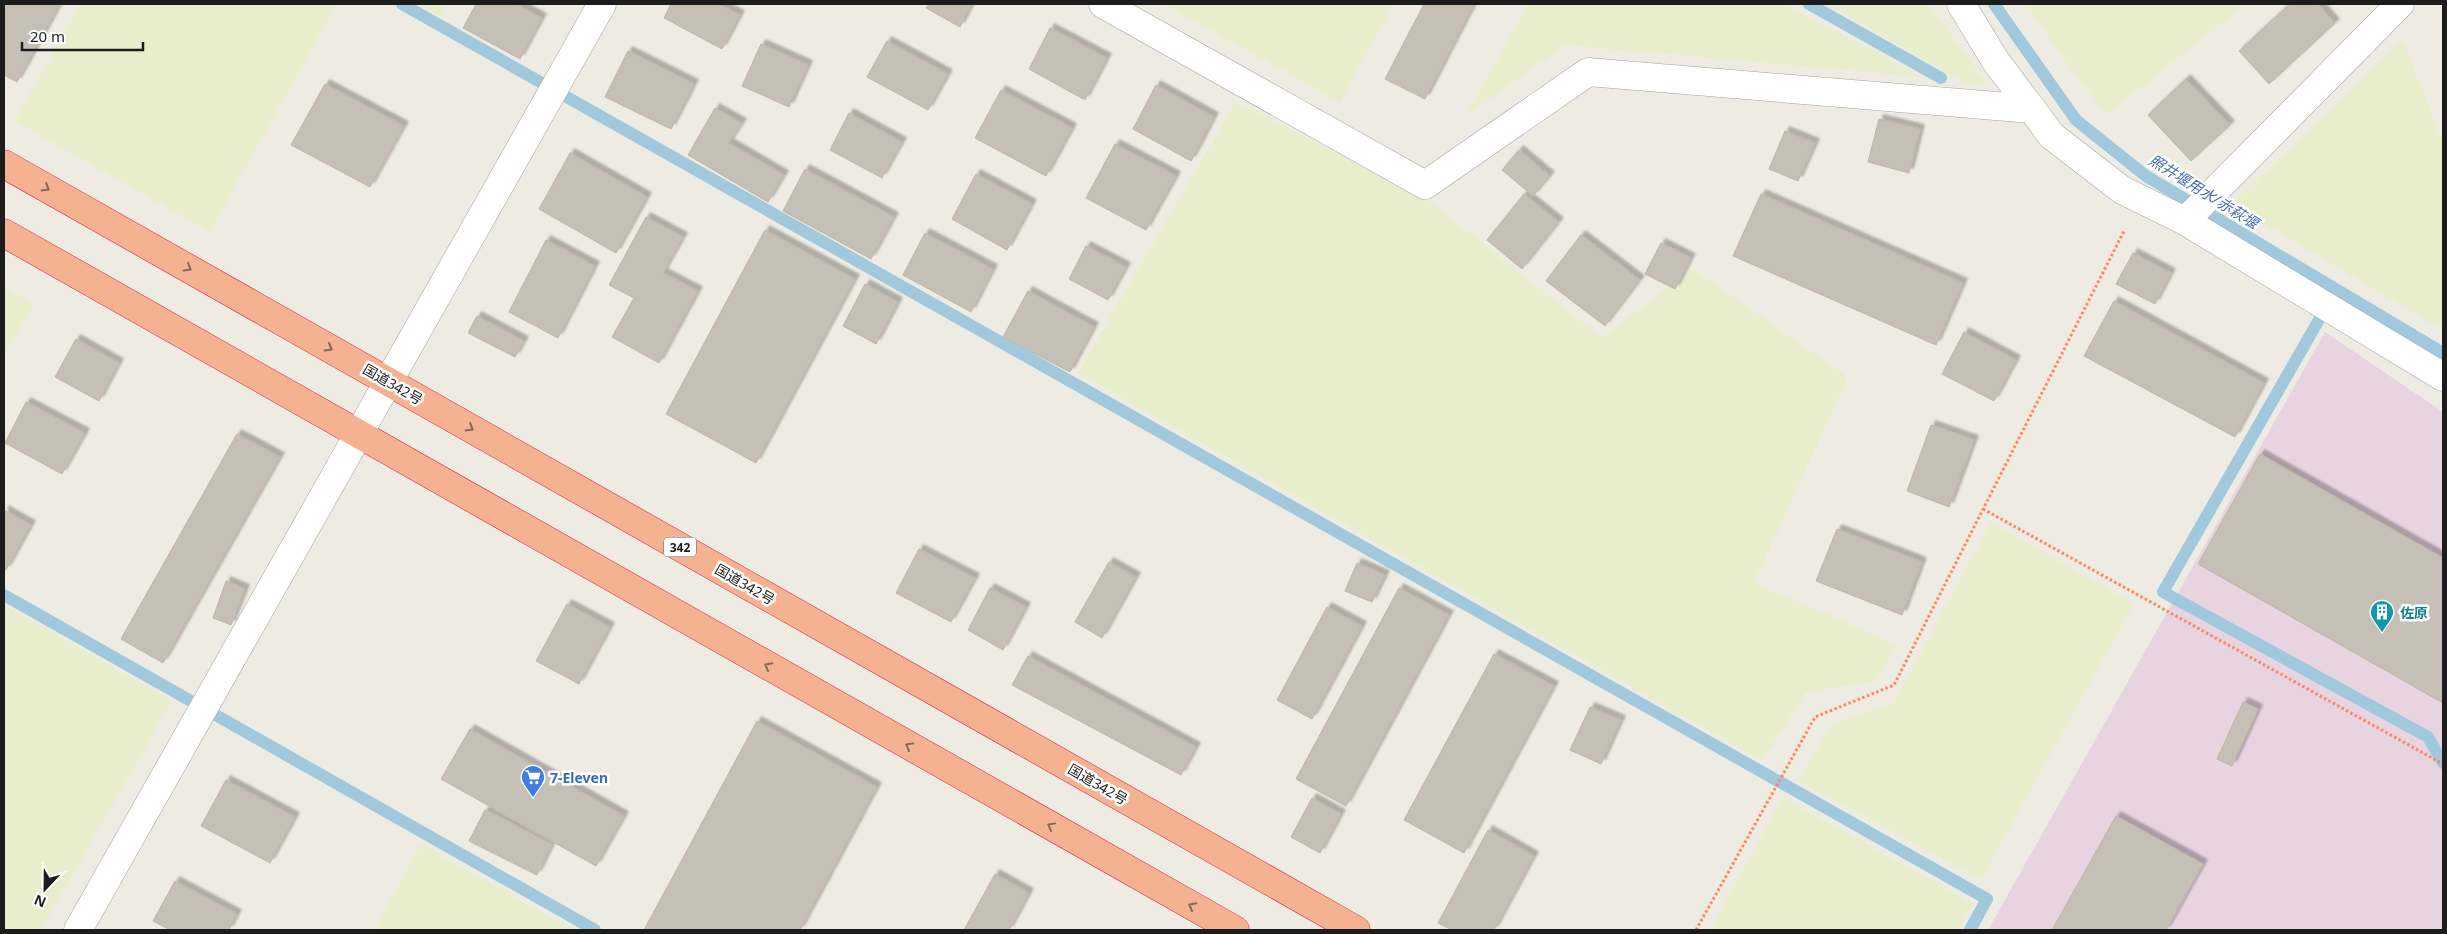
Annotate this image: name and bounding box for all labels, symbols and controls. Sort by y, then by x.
scale bar [22,20,144,52]
text: 20 m [30,26,65,46]
water label: 照井堰用水/赤萩堰 [2146,149,2265,234]
one-way arrow [41,182,50,192]
one-way arrow [182,262,191,272]
one-way arrow [324,342,333,352]
street label: 国道342号 [360,359,426,409]
one-way arrow [465,422,474,432]
road number: 342 [664,538,696,556]
street label: 国道342号 [712,559,778,609]
building icon: 佐原 [2369,599,2395,633]
place label: 佐原 [2400,603,2428,622]
one-way arrow [764,663,773,673]
one-way arrow [906,743,915,753]
street label: 国道342号 [1065,759,1131,809]
supermarket icon: 7-Eleven [520,764,546,798]
place label: 7-Eleven [550,768,608,787]
one-way arrow [1047,823,1056,833]
north arrow [20,864,70,914]
text: N [31,891,49,912]
one-way arrow [1189,903,1198,913]

